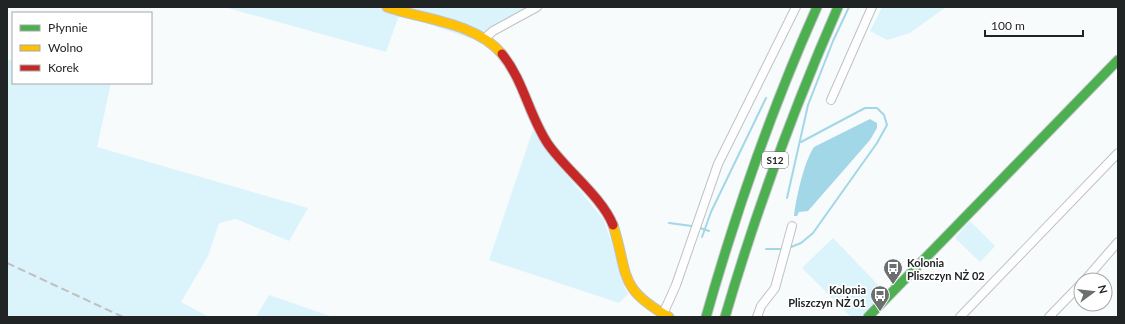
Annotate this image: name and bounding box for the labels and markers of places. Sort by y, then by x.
place label: Kolonia Pliszczyn NŻ 02 [907,256,985,282]
bus stop icon: Kolonia Pliszczyn NŻ 02 [882,257,904,285]
place label: Kolonia Pliszczyn NŻ 01 [788,283,866,309]
bus stop icon: Kolonia Pliszczyn NŻ 01 [869,284,891,312]

